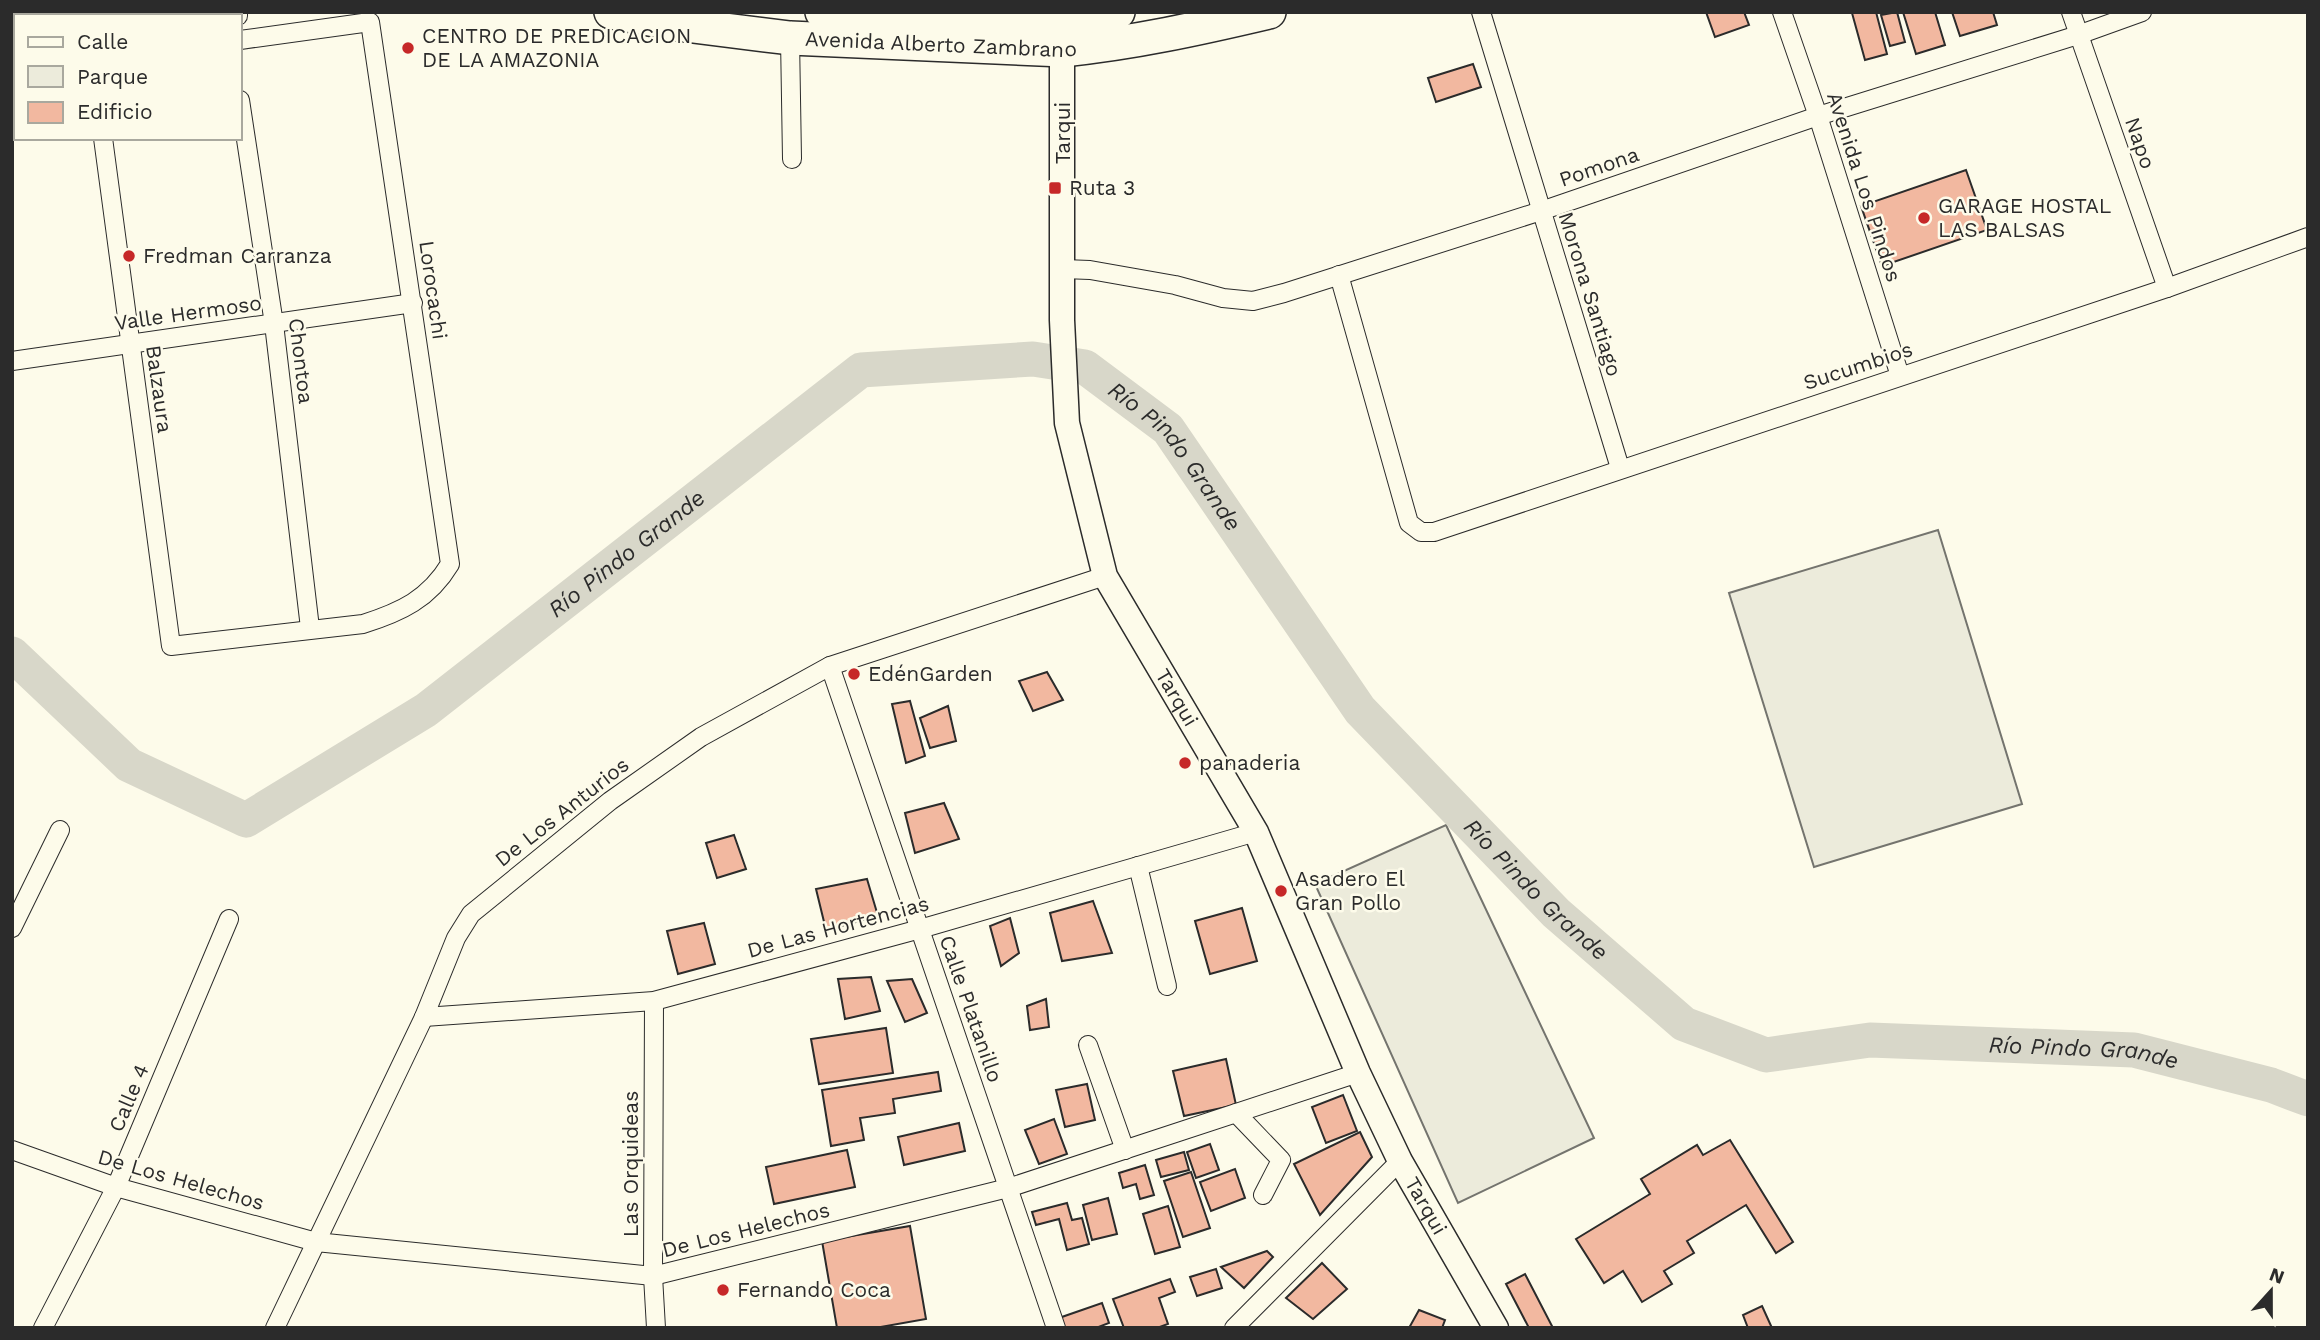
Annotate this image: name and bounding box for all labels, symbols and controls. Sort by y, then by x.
legend [14,14,242,140]
place label: CENTRO DE PREDICACION DE LA AMAZONIA [422,23,691,72]
street label: Avenida Alberto Zambrano [805,26,1078,62]
text: Calle [77,29,128,54]
marker: CENTRO DE PREDICACION DE LA AMAZONIA [400,40,416,56]
text: Parque [77,64,148,89]
street label: Avenida Los Pindos [1822,89,1907,285]
text: Edificio [77,99,153,124]
street label: Tarqui [1050,102,1075,164]
street label: Napo [2120,114,2161,172]
street label: Pomona [1556,141,1642,192]
place label: Ruta 3 [1069,175,1135,200]
marker: Ruta 3 [1047,180,1063,196]
place label: GARAGE HOSTAL LAS BALSAS [1938,193,2111,242]
street label: Morona Santiago [1554,209,1627,379]
marker: GARAGE HOSTAL LAS BALSAS [1916,210,1932,226]
street label: Lorocachi [414,239,453,341]
place label: Fredman Carranza [143,243,332,268]
marker: Fredman Carranza [121,248,137,264]
street label: Valle Hermoso [113,290,263,335]
street label: Chontoa [284,317,319,405]
street label: Sucumbios [1800,336,1916,395]
street label: Balzaura [141,343,178,434]
water label: Río Pindo Grande [1103,376,1247,536]
water label: Río Pindo Grande [543,484,710,623]
place label: EdénGarden [868,661,993,686]
street label: Tarqui [1151,664,1204,731]
marker: EdénGarden [846,666,862,682]
place label: panaderia [1199,750,1300,775]
street label: De Los Anturios [490,752,634,872]
marker: panaderia [1177,755,1193,771]
water label: Río Pindo Grande [1458,813,1614,966]
place label: Asadero El Gran Pollo [1295,866,1405,915]
marker: Asadero El Gran Pollo [1273,883,1289,899]
street label: De Las Hortencias [744,890,931,963]
street label: Calle Platanillo [935,932,1008,1086]
water label: Río Pindo Grande [1988,1031,2181,1075]
street label: Calle 4 [103,1060,154,1135]
street label: Las Orquideas [618,1091,643,1237]
street label: De Los Helechos [95,1144,267,1215]
street label: Tarqui [1400,1172,1453,1239]
street label: De Los Helechos [659,1197,832,1262]
north arrow [2236,1256,2306,1326]
text: N [2266,1262,2288,1289]
place label: Fernando Coca [737,1277,891,1302]
marker: Fernando Coca [715,1282,731,1298]

